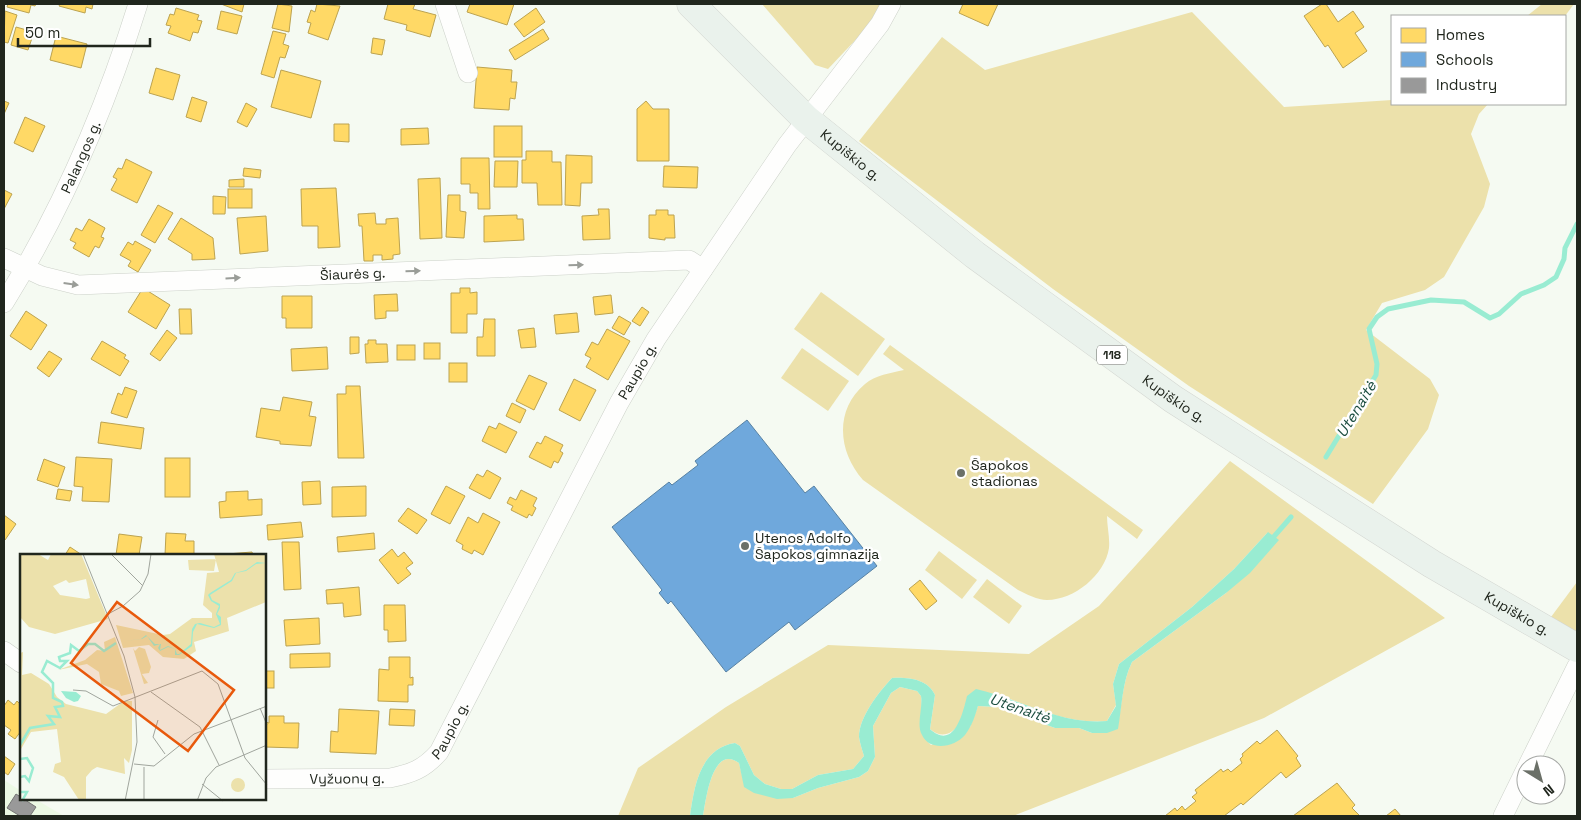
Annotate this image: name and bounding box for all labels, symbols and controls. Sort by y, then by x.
scale bar [18,15,150,47]
legend [1391,15,1566,105]
text: 50 m [25,23,60,42]
text: Homes [1436,25,1485,44]
text: Schools [1436,50,1494,69]
text: Industry [1436,75,1497,94]
street label: Palangos g. [57,118,104,196]
street label: Kupiškio g. [817,125,885,185]
one-way arrow [568,261,584,269]
street label: Šiaurės g. [320,263,386,284]
one-way arrow [405,266,421,274]
one-way arrow [226,273,242,281]
one-way arrow [64,280,80,288]
street label: Paupio g. [614,340,661,403]
road number: 118 [1097,346,1127,364]
street label: Kupiškio g. [1139,371,1209,426]
water label: Utenaitė [1332,376,1381,441]
place label: Šapokos stadionas [971,456,1038,490]
marker: Šapokos stadionas [955,467,967,479]
place label: Utenos Adolfo Šapokos gimnazija [755,529,879,563]
marker: Utenos Adolfo Šapokos gimnazija [739,540,751,552]
inset map [20,554,266,800]
street label: Kupiškio g. [1481,587,1553,639]
water label: Utenaitė [987,689,1054,728]
street label: Paupio g. [428,699,472,763]
north arrow [1516,755,1566,805]
street label: Vyžuonų g. [309,769,385,788]
text: N [1540,780,1558,800]

